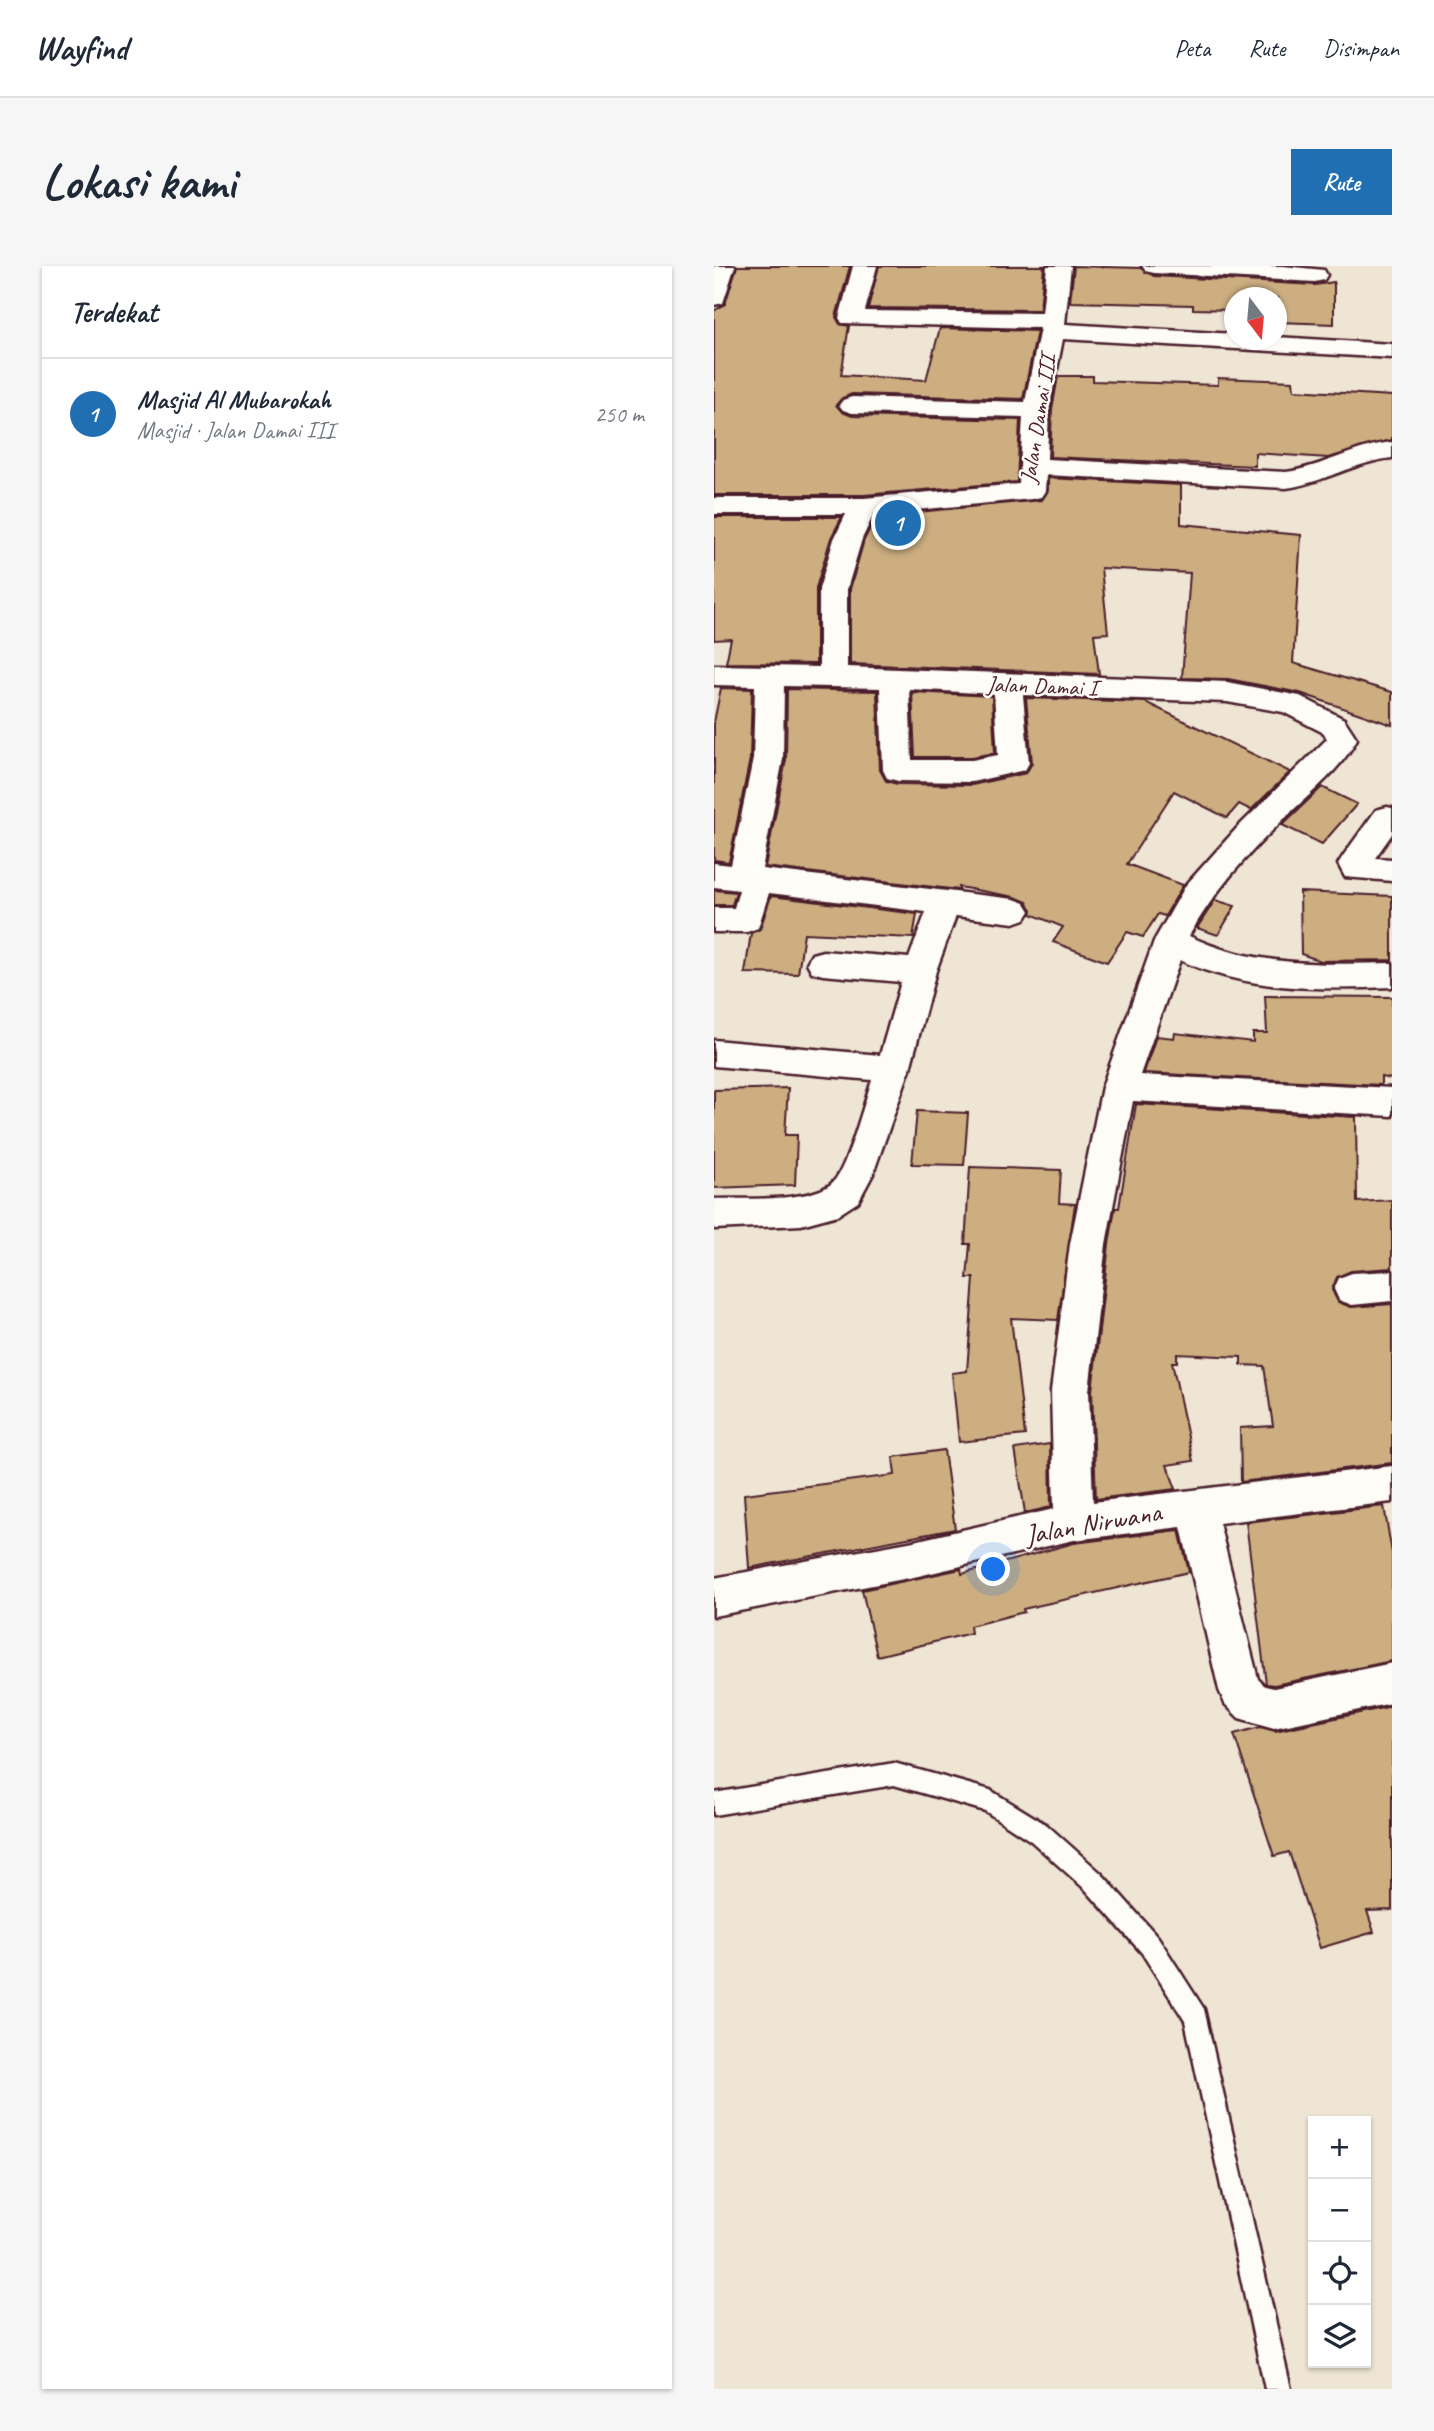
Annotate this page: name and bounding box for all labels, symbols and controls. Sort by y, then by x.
text: Wayfind [35,27,128,69]
text: Peta [1174,33,1210,63]
text: Rute [1248,33,1285,63]
text: Disimpan [1323,33,1399,63]
button: Rute [1291,149,1392,215]
text: Lokasi kami [42,151,235,213]
north arrow [1224,287,1287,350]
text: Terdekat [70,293,158,331]
street label: Jalan Damai III [1013,348,1063,486]
text: Masjid Al Mubarokah [137,383,331,416]
text: 1 [88,400,98,429]
text: 250 m [595,400,644,429]
text: Masjid · Jalan Damai III [137,416,334,445]
pin: 1 [875,497,921,549]
street label: Jalan Damai I [985,670,1103,703]
street label: Jalan Nirwana [1020,1494,1166,1553]
your location [976,1552,1010,1586]
map controls [1308,2116,1371,2368]
button: + [1308,2116,1371,2179]
button: − [1308,2179,1371,2242]
button: locate [1308,2242,1371,2305]
button: layers [1308,2305,1371,2368]

